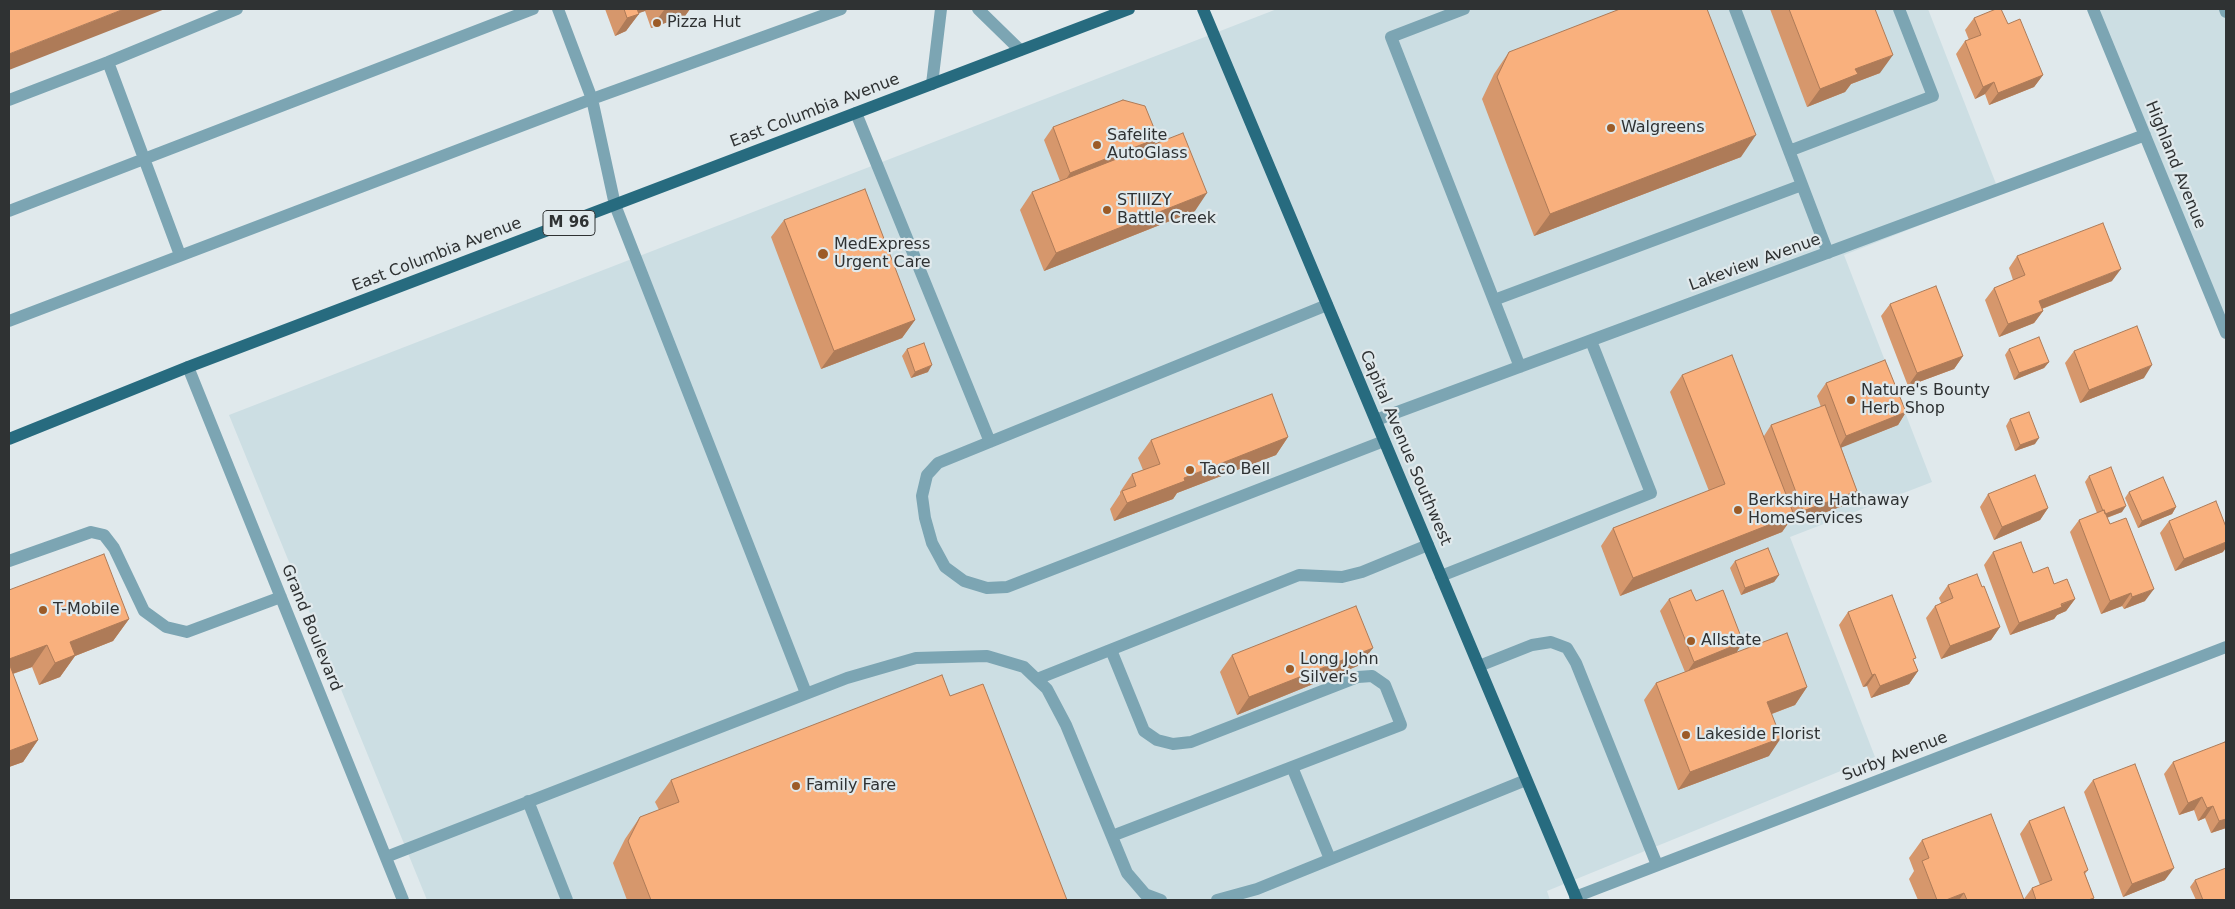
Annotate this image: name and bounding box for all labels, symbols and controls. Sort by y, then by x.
place label: Pizza Hut [667,13,741,33]
marker: Pizza Hut [651,17,663,29]
street label: East Columbia Avenue [728,70,902,152]
street label: Highland Avenue [2141,98,2209,232]
place label: Walgreens [1621,118,1705,138]
marker: Walgreens [1605,122,1617,134]
place label: Safelite AutoGlass [1107,126,1187,164]
marker: Safelite AutoGlass [1091,139,1103,151]
place label: STIIIZY Battle Creek [1117,191,1216,229]
marker: STIIIZY Battle Creek [1101,204,1113,216]
road number: M 96 [543,210,595,236]
street label: East Columbia Avenue [350,214,524,296]
street label: Lakeview Avenue [1687,230,1823,296]
place label: MedExpress Urgent Care [834,235,931,273]
marker: MedExpress Urgent Care [816,247,830,261]
street label: Capital Avenue Southwest [1355,348,1455,548]
place label: Nature's Bounty Herb Shop [1861,381,1990,419]
marker: Nature's Bounty Herb Shop [1845,394,1857,406]
place label: Taco Bell [1200,460,1270,480]
marker: Taco Bell [1184,464,1196,476]
place label: Berkshire Hathaway HomeServices [1748,491,1909,529]
marker: Berkshire Hathaway HomeServices [1732,504,1744,516]
street label: Grand Boulevard [277,562,345,694]
place label: T-Mobile [53,600,120,620]
marker: T-Mobile [37,604,49,616]
place label: Allstate [1701,631,1761,651]
marker: Allstate [1685,635,1697,647]
place label: Long John Silver's [1300,650,1379,688]
marker: Long John Silver's [1284,663,1296,675]
place label: Lakeside Florist [1696,725,1820,745]
street label: Surby Avenue [1840,728,1950,786]
marker: Lakeside Florist [1680,729,1692,741]
place label: Family Fare [806,776,896,796]
marker: Family Fare [790,780,802,792]

